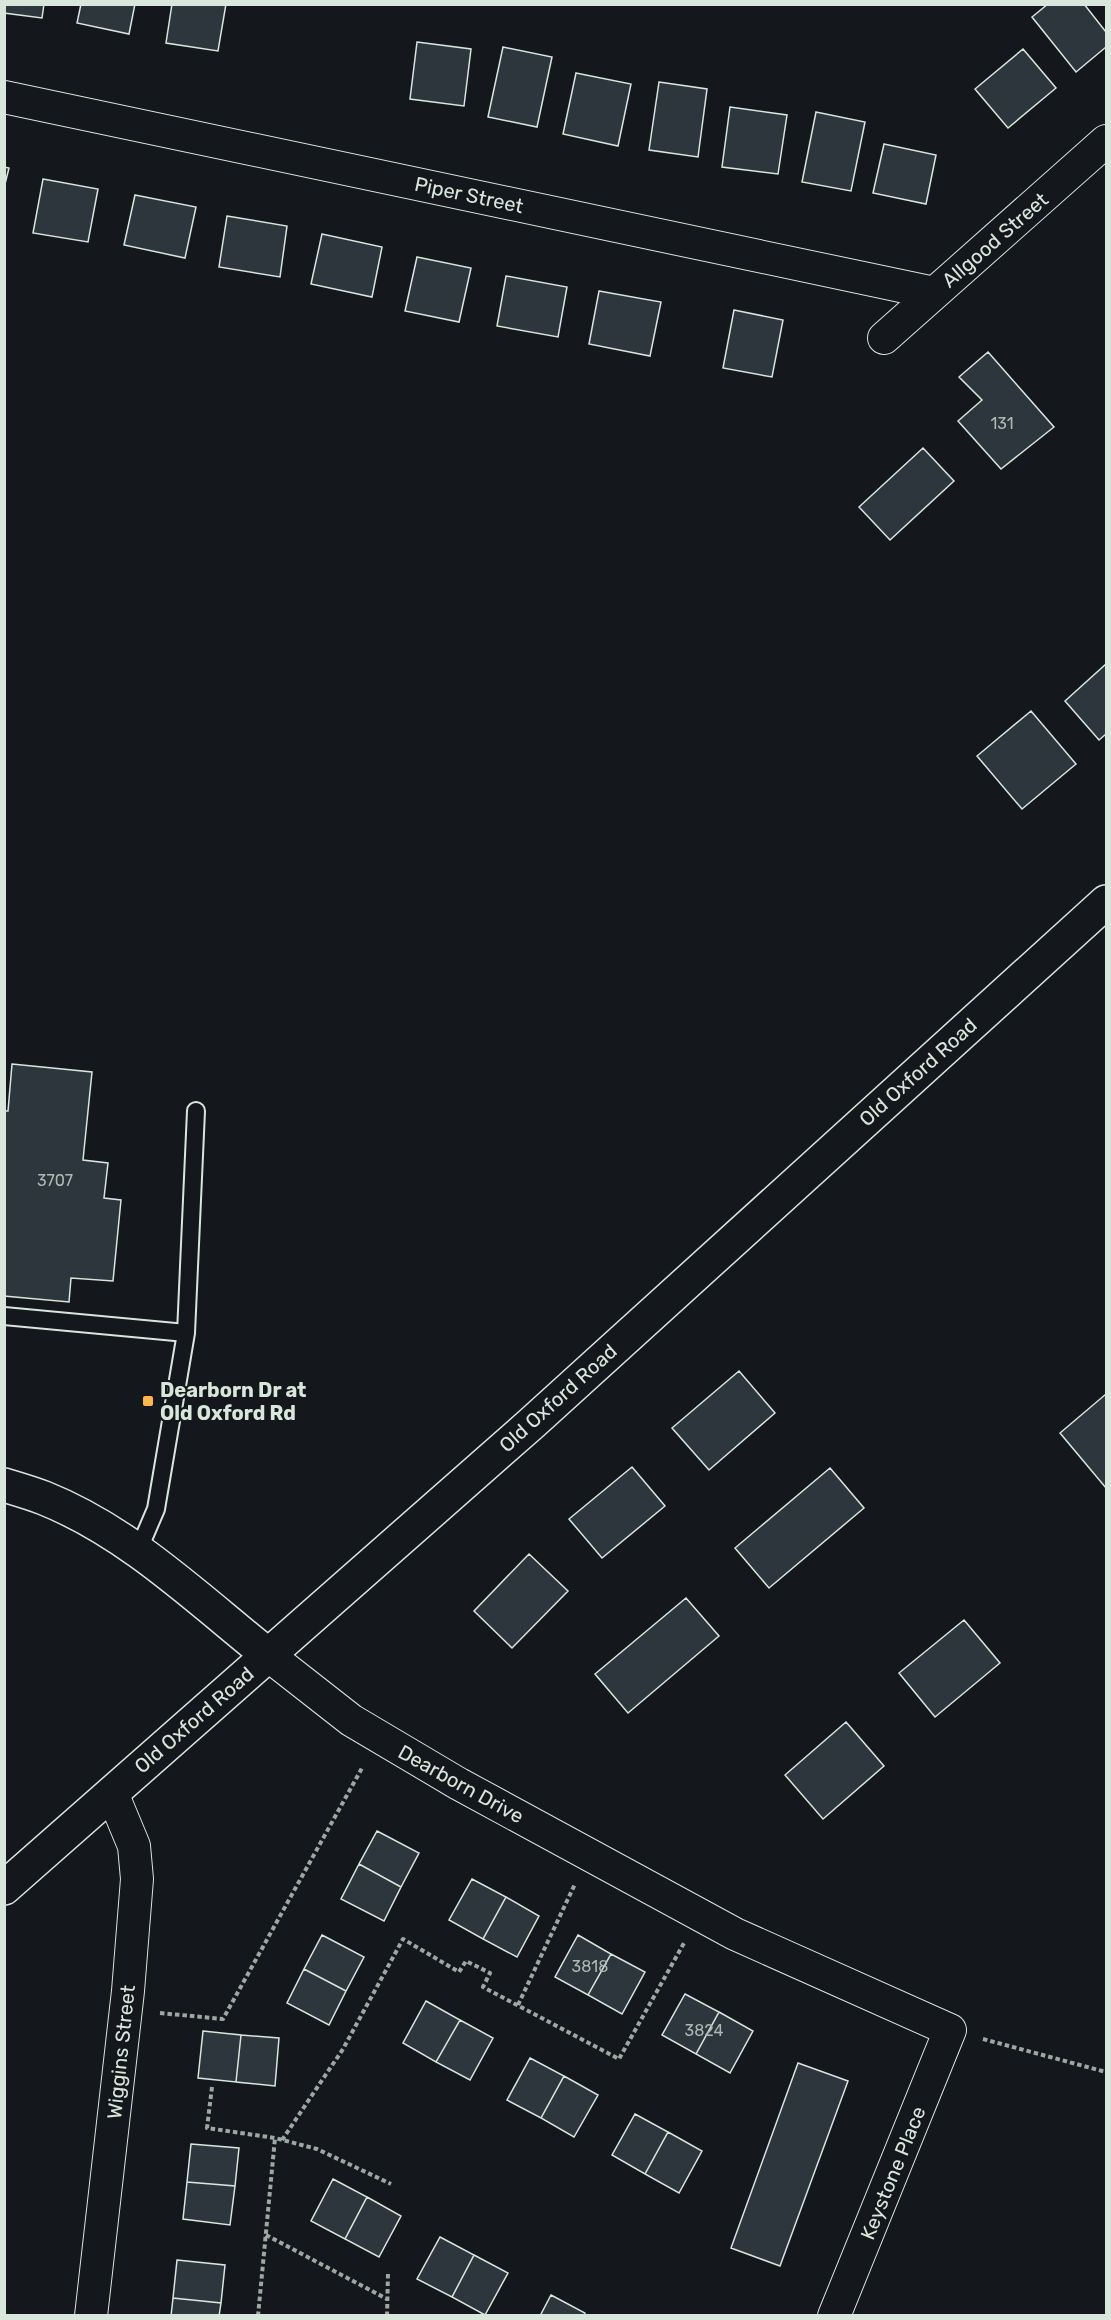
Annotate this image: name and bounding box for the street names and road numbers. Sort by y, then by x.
street label: Piper Street [412,172,526,218]
street label: Allgood Street [937,187,1053,293]
street label: Old Oxford Road [854,1013,982,1131]
street label: Old Oxford Road [494,1339,622,1457]
street label: Old Oxford Road [130,1662,258,1778]
street label: Dearborn Drive [394,1740,528,1828]
street label: Wiggins Street [102,1984,140,2120]
street label: Keystone Place [855,2103,931,2243]

